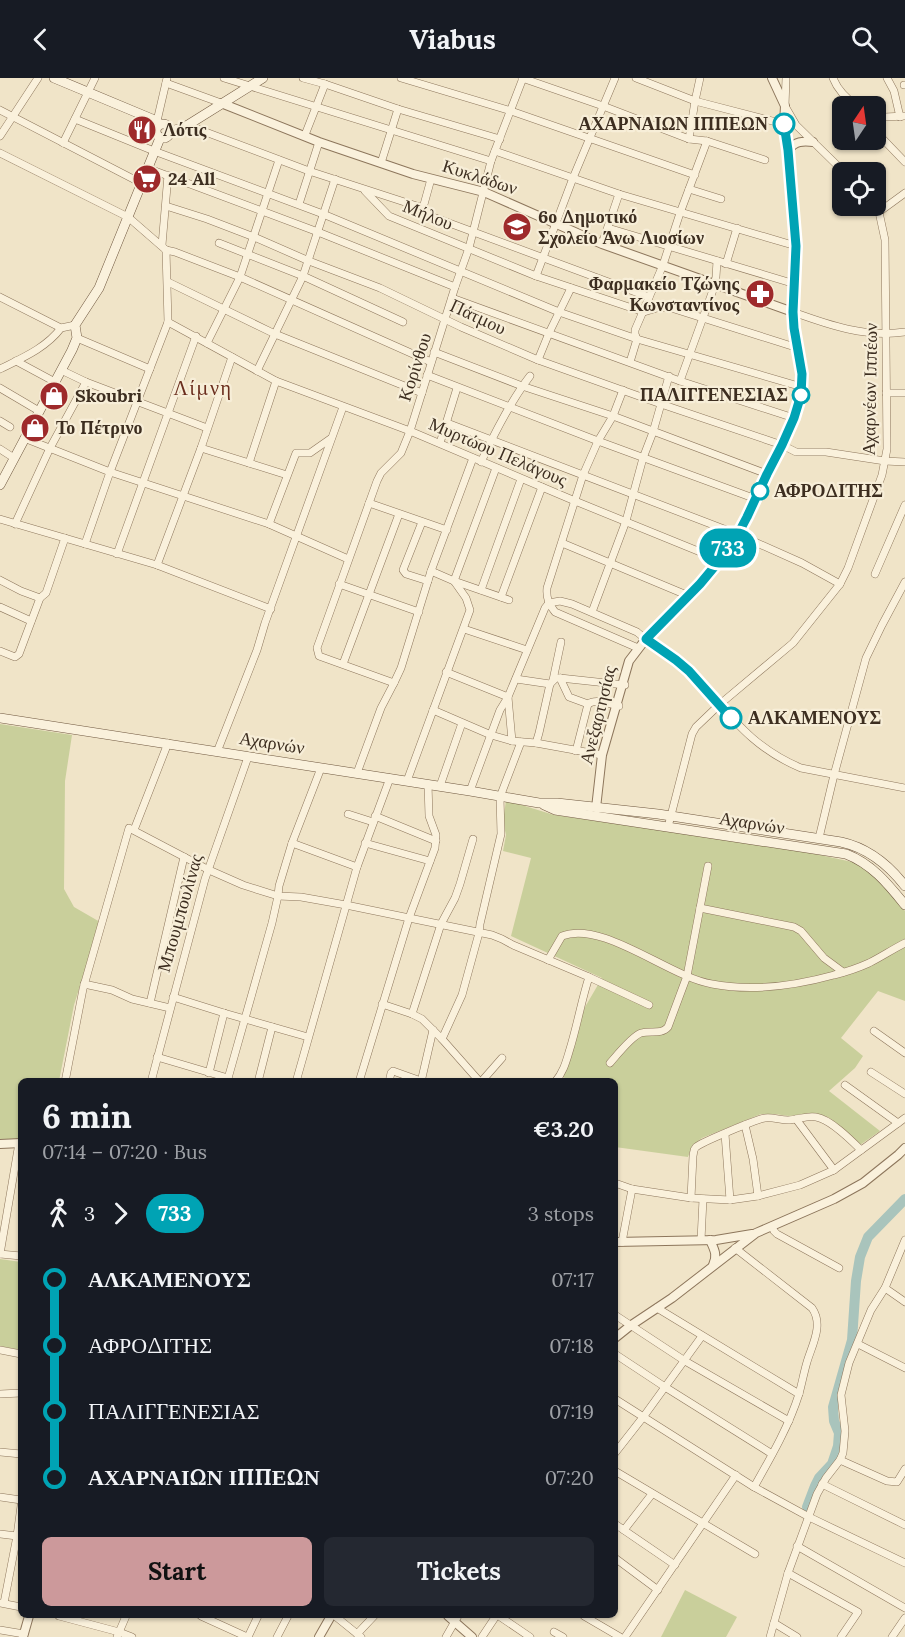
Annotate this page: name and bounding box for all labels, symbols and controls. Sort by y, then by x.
text: Viabus [409,22,496,56]
icon: back [24,23,57,56]
icon: search [848,23,881,56]
north arrow [832,96,886,150]
map controls [832,96,886,216]
place label: ΑΧΑΡΝΑΙΩΝ ΙΠΠΕΩΝ [578,112,768,135]
marker: ΑΧΑΡΝΑΙΩΝ ΙΠΠΕΩΝ [773,113,795,135]
restaurant icon: Λότις [126,114,158,146]
place label: Λότις [163,118,207,141]
street label: Κυκλάδων [440,154,521,199]
button: locate [832,162,886,216]
supermarket icon: 24 All [131,163,163,195]
place label: 24 All [168,167,216,190]
street label: Μήλου [400,194,457,235]
place label: 6ο Δημοτικό Σχολείο Άνω Λιοσίων [538,205,704,249]
school or university icon: 6ο Δημοτικό Σχολείο Άνω Λιοσίων [501,211,533,243]
place label: Φαρμακείο Τζώνης Κωνσταντίνος [588,272,739,316]
pharmacy icon: Φαρμακείο Τζώνης Κωνσταντίνος [744,278,776,310]
street label: Πάτμου [446,294,510,340]
street label: Αχαρνέων Ιππέων [857,323,882,455]
street label: Κορίνθου [393,330,436,404]
district label: Λίμνη [173,375,233,400]
shop icon: Skoubri [38,380,70,412]
place label: ΠΑΛΙΓΓΕΝΕΣΙΑΣ [640,383,788,406]
place label: Skoubri [75,384,142,407]
marker: ΠΑΛΙΓΓΕΝΕΣΙΑΣ [792,386,810,404]
shop icon: Το Πέτρινο [19,412,51,444]
street label: Μυρτώου Πελάγους [426,412,571,491]
place label: Το Πέτρινο [56,416,143,439]
place label: ΑΦΡΟΔΙΤΗΣ [774,479,883,502]
marker: ΑΦΡΟΔΙΤΗΣ [751,482,769,500]
line badge: 733 [694,528,762,568]
text: 733 [711,535,745,562]
street label: Ανεξαρτησίας [574,663,621,767]
place label: ΑΛΚΑΜΕΝΟΥΣ [748,706,881,729]
marker: ΑΛΚΑΜΕΝΟΥΣ [720,707,742,729]
street label: Αχαρνών [238,726,306,759]
street label: Αχαρνών [718,806,786,839]
street label: Μπουμπουλίνας [152,851,207,975]
text: 6 min [42,1095,132,1137]
text: €3.20 [533,1115,594,1143]
text: 07:14 – 07:20 · Bus [42,1139,207,1164]
icon: walk [42,1197,75,1230]
icon: forward [104,1197,137,1230]
text: 733 [158,1200,192,1227]
text: 3 [84,1201,95,1226]
text: 3 stops [528,1201,594,1226]
text: ΑΛΚΑΜΕΝΟΥΣ [88,1265,251,1293]
text: 07:17 [551,1267,594,1292]
text: ΑΦΡΟΔΙΤΗΣ [88,1331,212,1359]
text: 07:18 [549,1333,594,1358]
text: ΠΑΛΙΓΓΕΝΕΣΙΑΣ [88,1397,260,1425]
text: 07:19 [549,1399,594,1424]
text: ΑΧΑΡΝΑΙΩΝ ΙΠΠΕΩΝ [88,1463,320,1491]
text: 07:20 [545,1465,594,1490]
button: Start [42,1537,312,1606]
button: Tickets [324,1537,594,1606]

